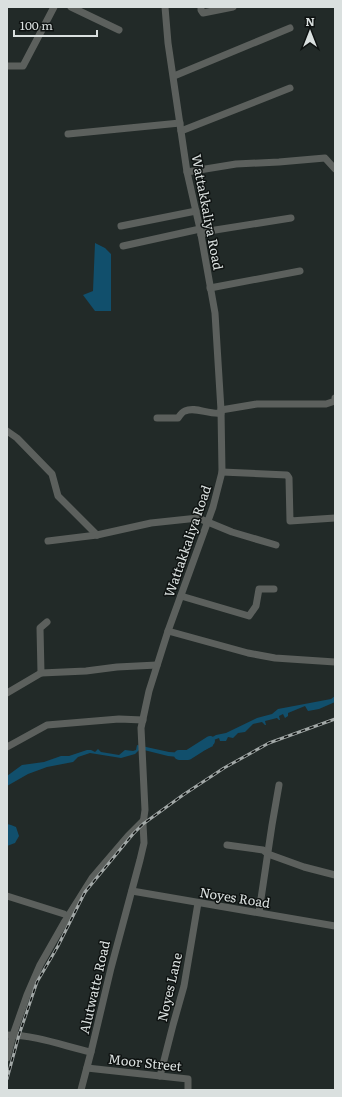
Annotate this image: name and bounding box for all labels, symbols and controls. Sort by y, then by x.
scale bar [14,12,97,38]
north arrow [290,12,330,52]
text: N [305,13,315,29]
text: 100 m [20,16,53,34]
street label: Wattakkaliya Road [187,152,229,272]
street label: Wattakkaliya Road [159,482,215,600]
street label: Noyes Road [198,882,272,912]
street label: Alutwatte Road [74,938,114,1036]
street label: Noyes Lane [152,950,186,1023]
street label: Moor Street [107,1049,183,1075]

